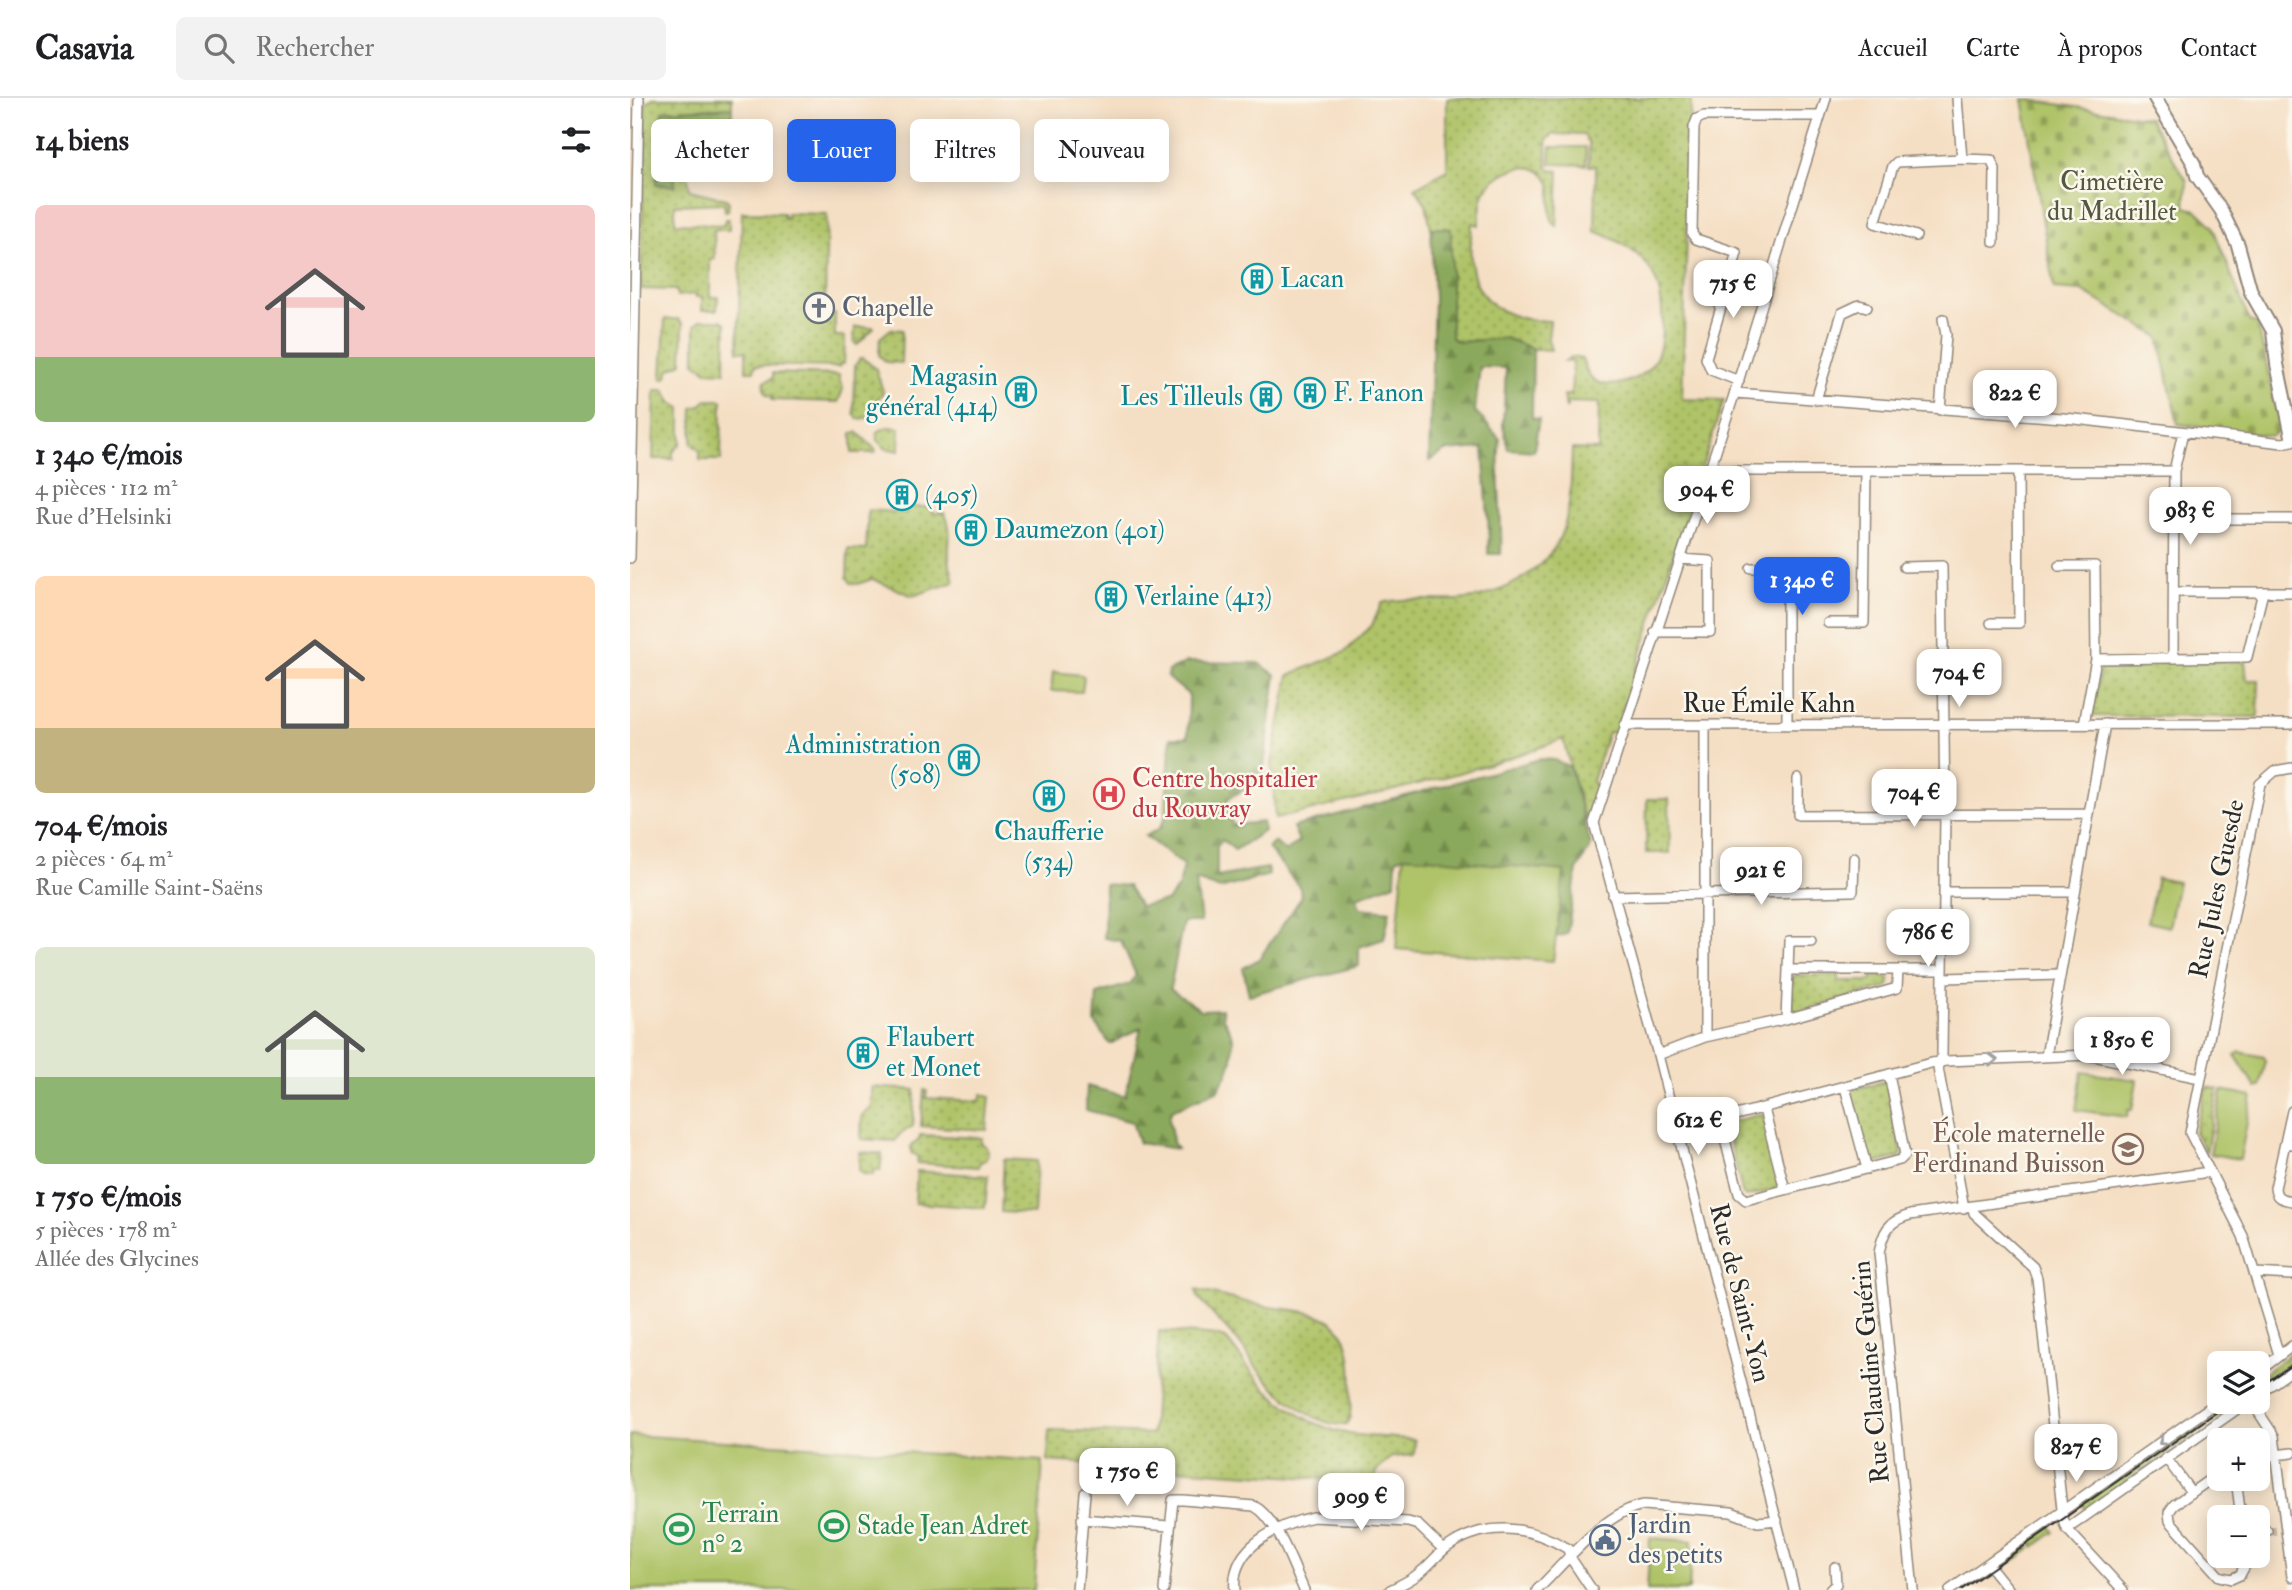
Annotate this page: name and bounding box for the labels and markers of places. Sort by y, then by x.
pin: 715 € [1684,260,1782,320]
building icon: Lacan [1240,262,1274,296]
place label: Lacan [1280,263,1344,295]
church icon: Chapelle [802,291,836,325]
place label: Chapelle [842,292,934,325]
place label: Magasin général (414) [866,361,998,423]
pin: 822 € [1966,370,2064,430]
building icon: Magasin général (414) [1004,375,1038,409]
building icon: F. Fanon [1293,376,1327,410]
place label: F. Fanon [1333,377,1424,409]
building icon: Les Tilleuls [1249,380,1283,414]
place label: Les Tilleuls [1120,381,1243,413]
pin: 904 € [1658,466,1756,526]
building icon: (405) [885,478,919,512]
place label: (405) [925,479,978,511]
pin: 983 € [2141,488,2239,547]
building icon: Daumezon (401) [954,513,988,547]
place label: Daumezon (401) [994,514,1165,546]
pin: 1 340 € [1737,558,1867,617]
building icon: Verlaine (413) [1094,580,1128,614]
place label: Verlaine (413) [1134,581,1272,613]
pin: 704 € [1910,650,2008,709]
place label: Administration (508) [784,729,941,791]
building icon: Administration (508) [947,743,981,777]
place label: Centre hospitalier du Rouvray [1132,763,1318,825]
pin: 704 € [1865,770,1963,829]
hospital icon: Centre hospitalier du Rouvray [1092,777,1126,811]
building icon: Chaufferie (534) [1032,779,1066,813]
place label: Chaufferie (534) [994,816,1104,878]
pin: 921 € [1712,848,1810,907]
pin: 786 € [1879,910,1977,969]
pin: 1 850 € [2057,1018,2187,1077]
place label: Flaubert et Monet [886,1022,981,1084]
building icon: Flaubert et Monet [846,1036,880,1070]
pin: 612 € [1649,1098,1747,1157]
place label: École maternelle Ferdinand Buisson [1912,1116,2105,1180]
school or university icon: École maternelle Ferdinand Buisson [2111,1132,2145,1166]
pin: 827 € [2027,1424,2125,1484]
pin: 1 750 € [1062,1448,1192,1508]
pin: 909 € [1312,1474,1410,1533]
place label: Terrain n° 2 [702,1498,779,1560]
sports icon: Stade Jean Adret [817,1509,851,1543]
place label: Jardin des petits [1627,1509,1723,1572]
place label: Stade Jean Adret [857,1510,1028,1542]
sports icon: Terrain n° 2 [662,1512,696,1546]
public building icon: Jardin des petits [1588,1523,1622,1557]

